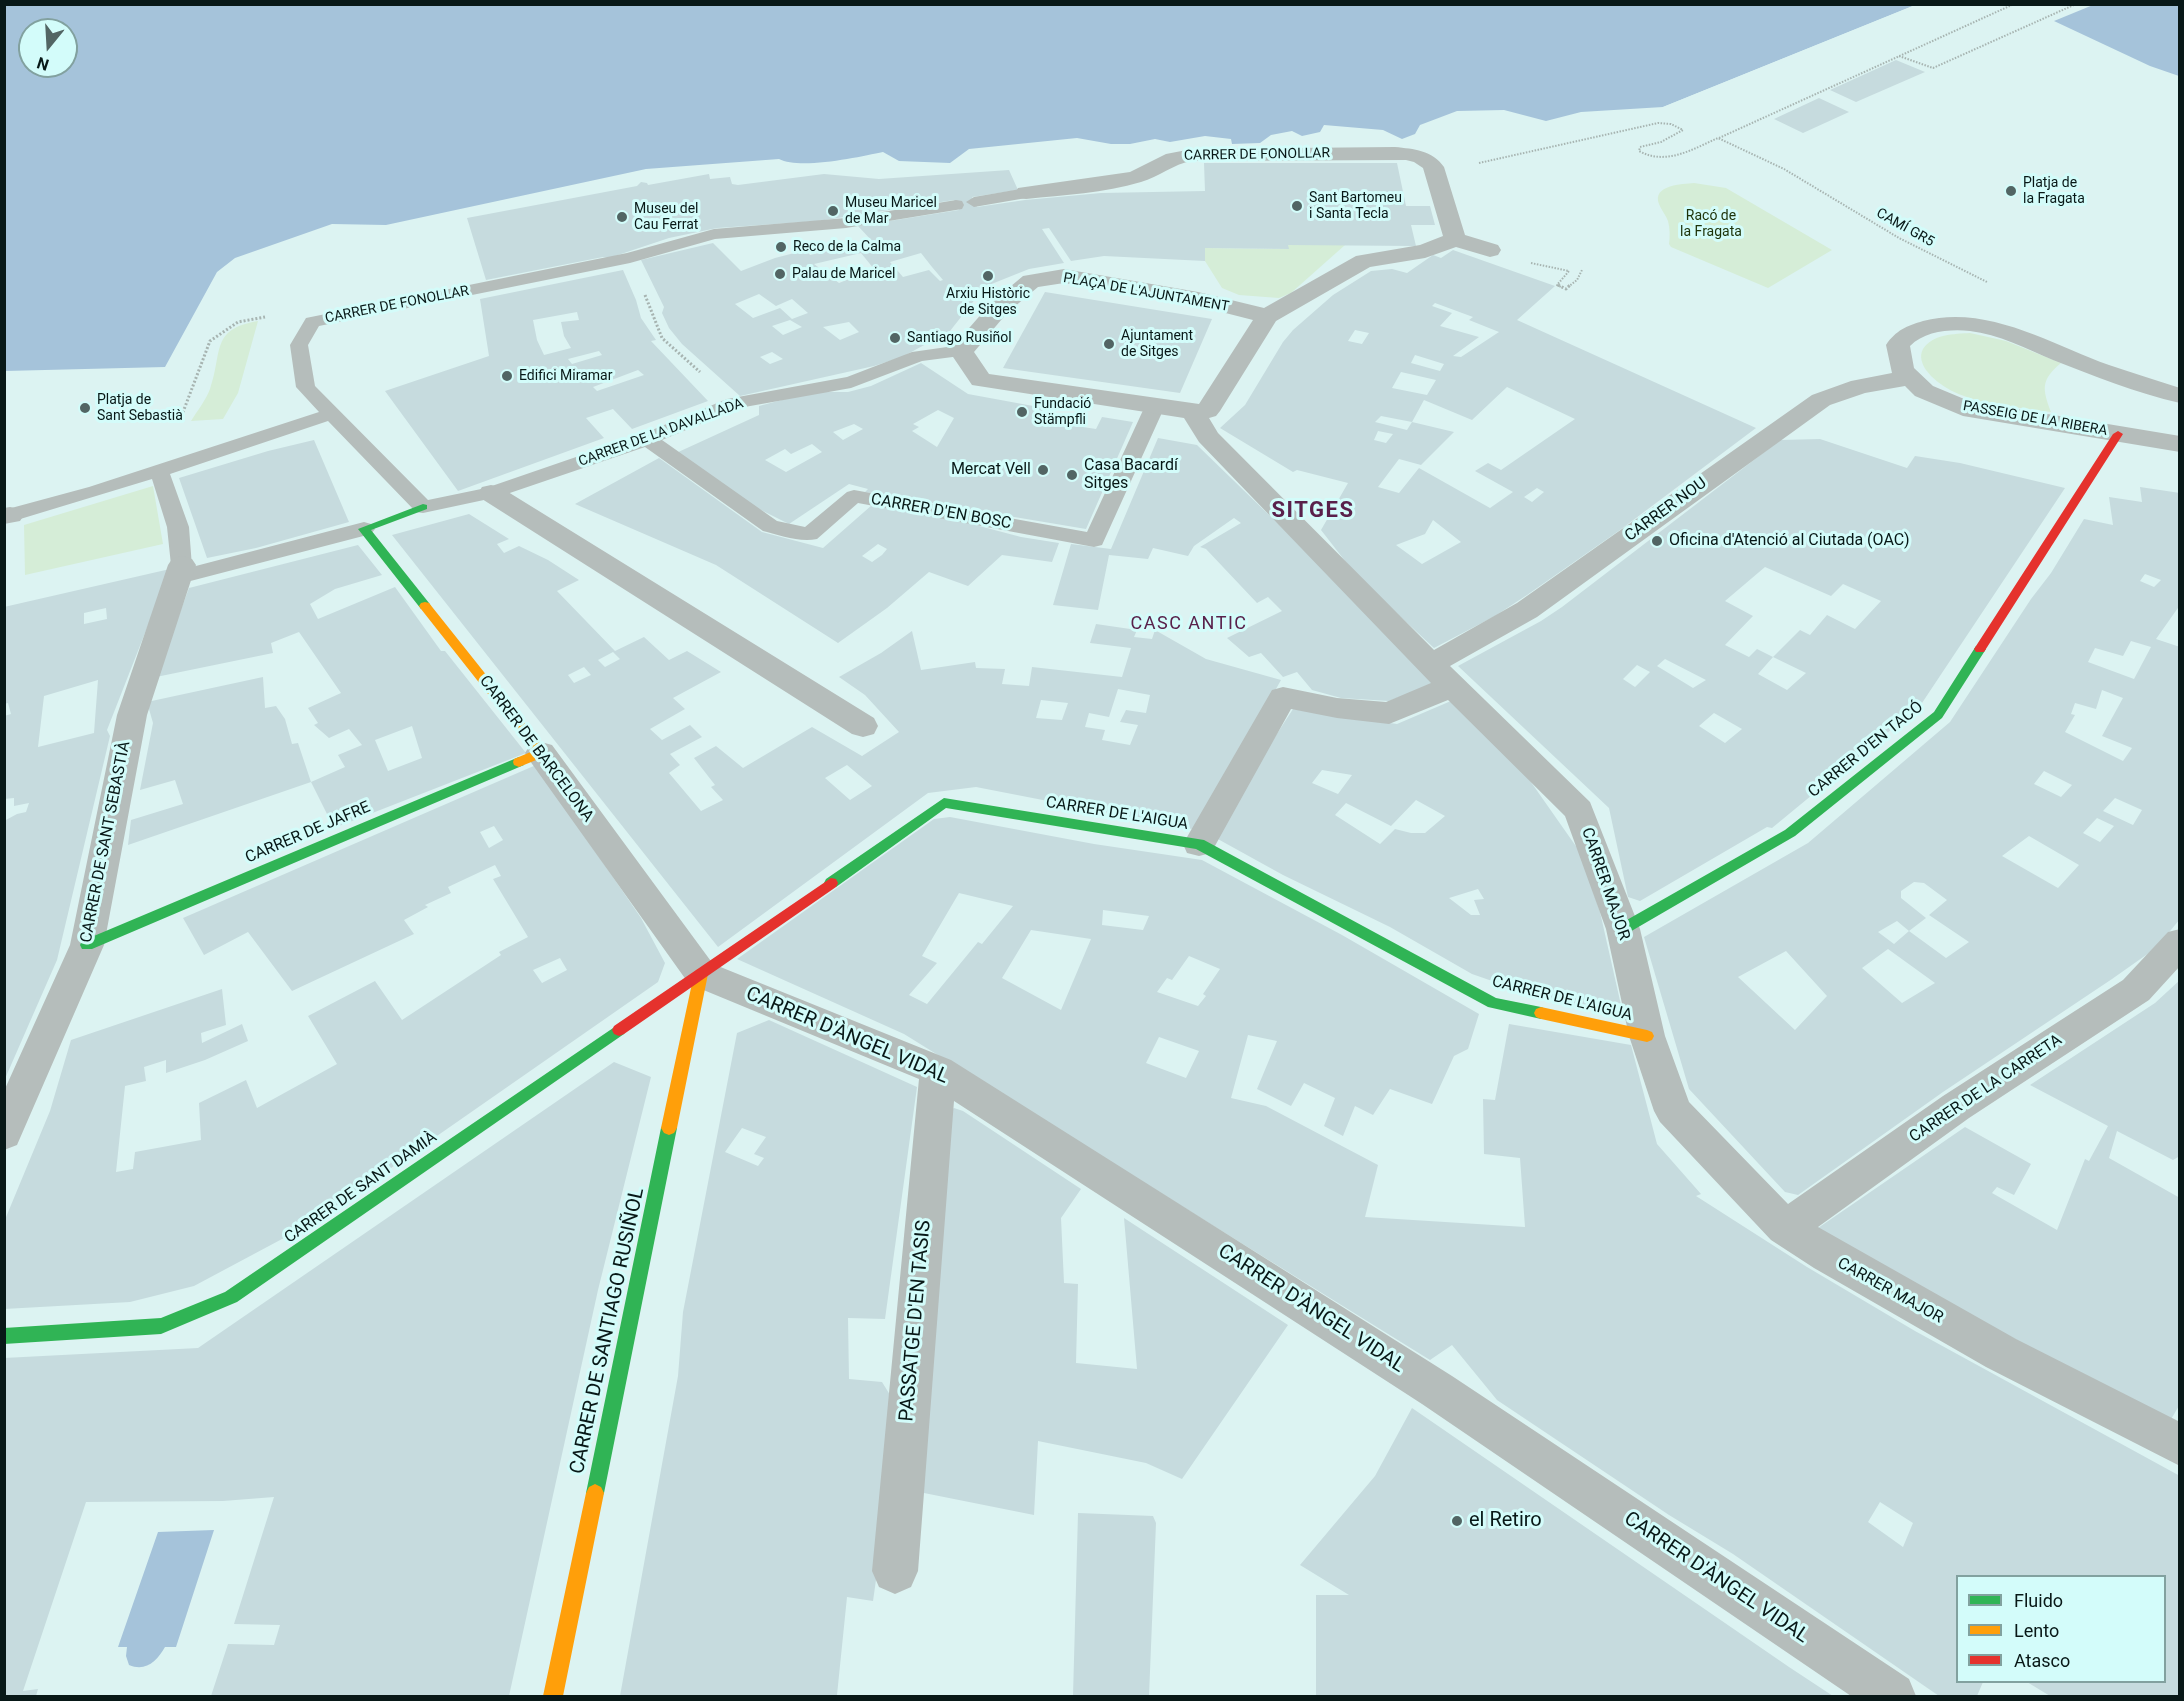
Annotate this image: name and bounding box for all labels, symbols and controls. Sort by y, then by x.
north arrow [18,18,78,78]
text: N [35,53,51,74]
street label: CARRER DE FONOLLAR [1184,145,1330,165]
place label: Platja de la Fragata [2023,175,2085,208]
marker: Platja de la Fragata [2004,184,2018,198]
place label: Sant Bartomeu i Santa Tecla [1309,190,1402,222]
place label: Museu Maricel de Mar [845,195,937,228]
marker: Sant Bartomeu i Santa Tecla [1290,199,1304,213]
place label: Museu del Cau Ferrat [634,201,699,234]
marker: Museu Maricel de Mar [826,204,840,218]
street label: CAMÍ GR5 [1873,205,1937,251]
park label: Racó de la Fragata [1680,208,1742,240]
marker: Museu del Cau Ferrat [615,210,629,224]
place label: Reco de la Calma [793,239,901,255]
marker: Reco de la Calma [774,240,788,254]
place label: Palau de Maricel [792,266,896,282]
marker: Palau de Maricel [773,267,787,281]
marker: Arxiu Històric de Sitges [981,269,995,283]
street label: PLAÇA DE L'AJUNTAMENT [1062,270,1230,316]
street label: CARRER DE FONOLLAR [324,283,470,327]
place label: Arxiu Històric de Sitges [946,286,1030,318]
place label: Ajuntament de Sitges [1121,328,1193,360]
place label: Santiago Rusiñol [907,330,1012,346]
marker: Santiago Rusiñol [888,331,902,345]
marker: Ajuntament de Sitges [1102,337,1116,351]
place label: Edifici Miramar [519,368,612,384]
marker: Edifici Miramar [500,369,514,383]
place label: Platja de Sant Sebastià [97,392,183,424]
street label: CARRER DE LA DAVALLADA [576,395,746,471]
place label: Fundació Stämpfli [1034,396,1091,428]
street label: PASSEIG DE LA RIBERA [1962,398,2108,440]
marker: Platja de Sant Sebastià [78,401,92,415]
marker: Fundació Stämpfli [1015,405,1029,419]
place label: Casa Bacardí Sitges [1084,456,1178,494]
place label: Mercat Vell [951,460,1031,480]
marker: Mercat Vell [1036,463,1050,477]
marker: Casa Bacardí Sitges [1065,468,1079,482]
street label: CARRER NOU [1621,474,1711,546]
street label: CARRER D'EN BOSC [869,490,1013,534]
district label: SITGES [1272,498,1354,524]
place label: Oficina d'Atenció al Ciutada (OAC) [1669,531,1910,551]
marker: Oficina d'Atenció al Ciutada (OAC) [1650,534,1664,548]
district label: CASC ANTIC [1130,613,1248,635]
street label: CARRER DE BARCELONA [475,672,597,826]
street label: CARRER D'EN TACÓ [1805,698,1927,802]
street label: CARRER DE SANT SEBASTIÀ [77,740,135,944]
street label: CARRER DE L'AIGUA [1044,793,1190,835]
street label: CARRER DE JAFRE [243,798,373,868]
street label: CARRER MAJOR [1577,825,1633,943]
street label: CARRER DE L'AIGUA [1490,972,1634,1026]
street label: CARRER D'ÀNGEL VIDAL [742,982,952,1090]
street label: CARRER DE LA CARRETA [1906,1031,2066,1147]
street label: CARRER DE SANT DAMIÀ [281,1128,441,1248]
street label: CARRER DE SANTIAGO RUSIÑOL [566,1186,650,1476]
street label: PASSATGE D'EN TASIS [895,1219,937,1423]
street label: CARRER D'ÀNGEL VIDAL [1213,1240,1409,1378]
street label: CARRER MAJOR [1834,1254,1946,1328]
street label: CARRER D'ÀNGEL VIDAL [1619,1507,1813,1649]
place label: el Retiro [1469,1509,1542,1533]
marker: el Retiro [1450,1514,1464,1528]
legend [1956,1575,2166,1683]
text: Fluido [2014,1590,2063,1611]
text: Lento [2014,1620,2059,1641]
text: Atasco [2014,1650,2070,1671]

